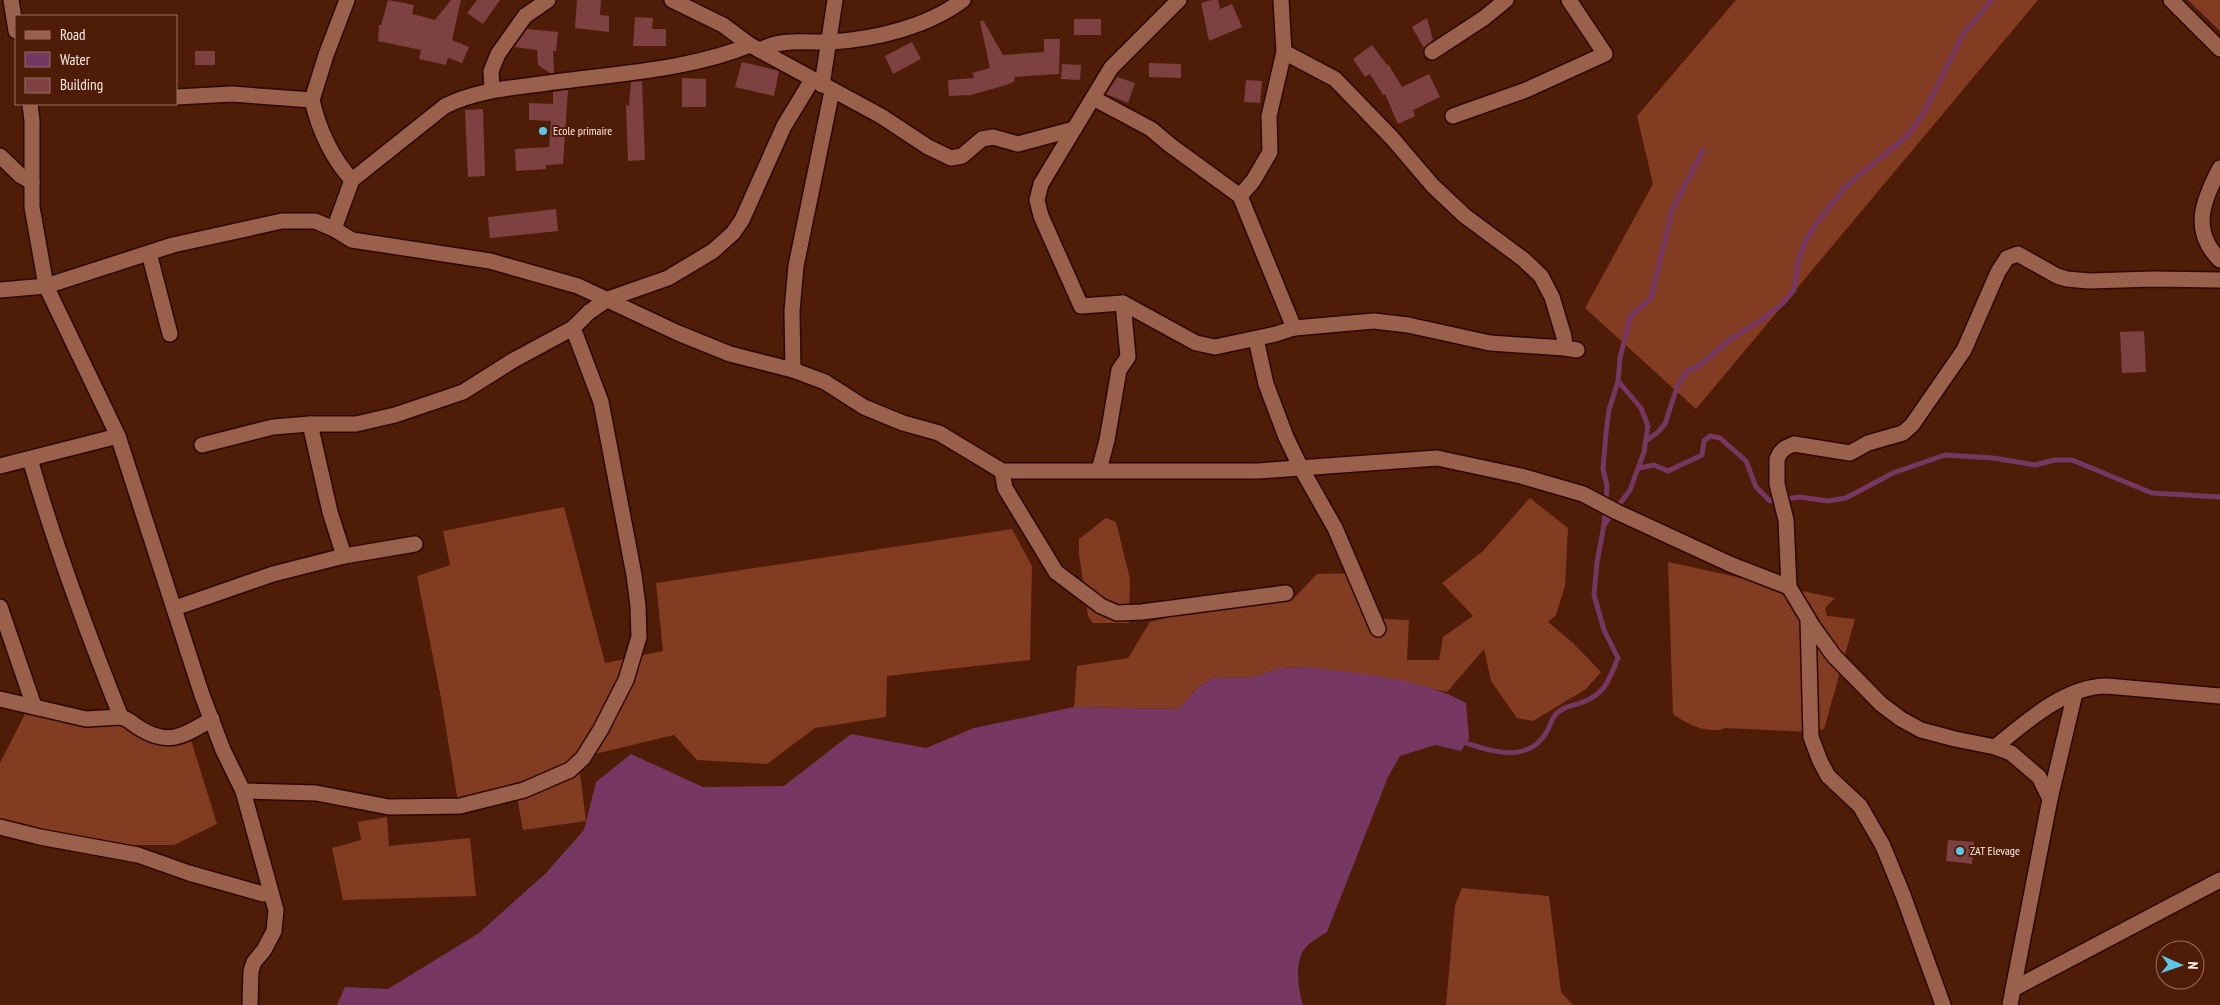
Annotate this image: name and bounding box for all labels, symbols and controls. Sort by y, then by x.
legend [15,15,178,105]
text: Road [60,25,86,44]
text: Water [60,50,91,69]
text: Building [60,75,103,94]
place label: Ecole primaire [553,123,612,138]
marker: Ecole primaire [537,125,549,137]
place label: ZAT Elevage [1970,843,2020,858]
marker: ZAT Elevage [1954,845,1966,857]
north arrow [2155,940,2205,990]
text: N [2184,961,2202,970]

